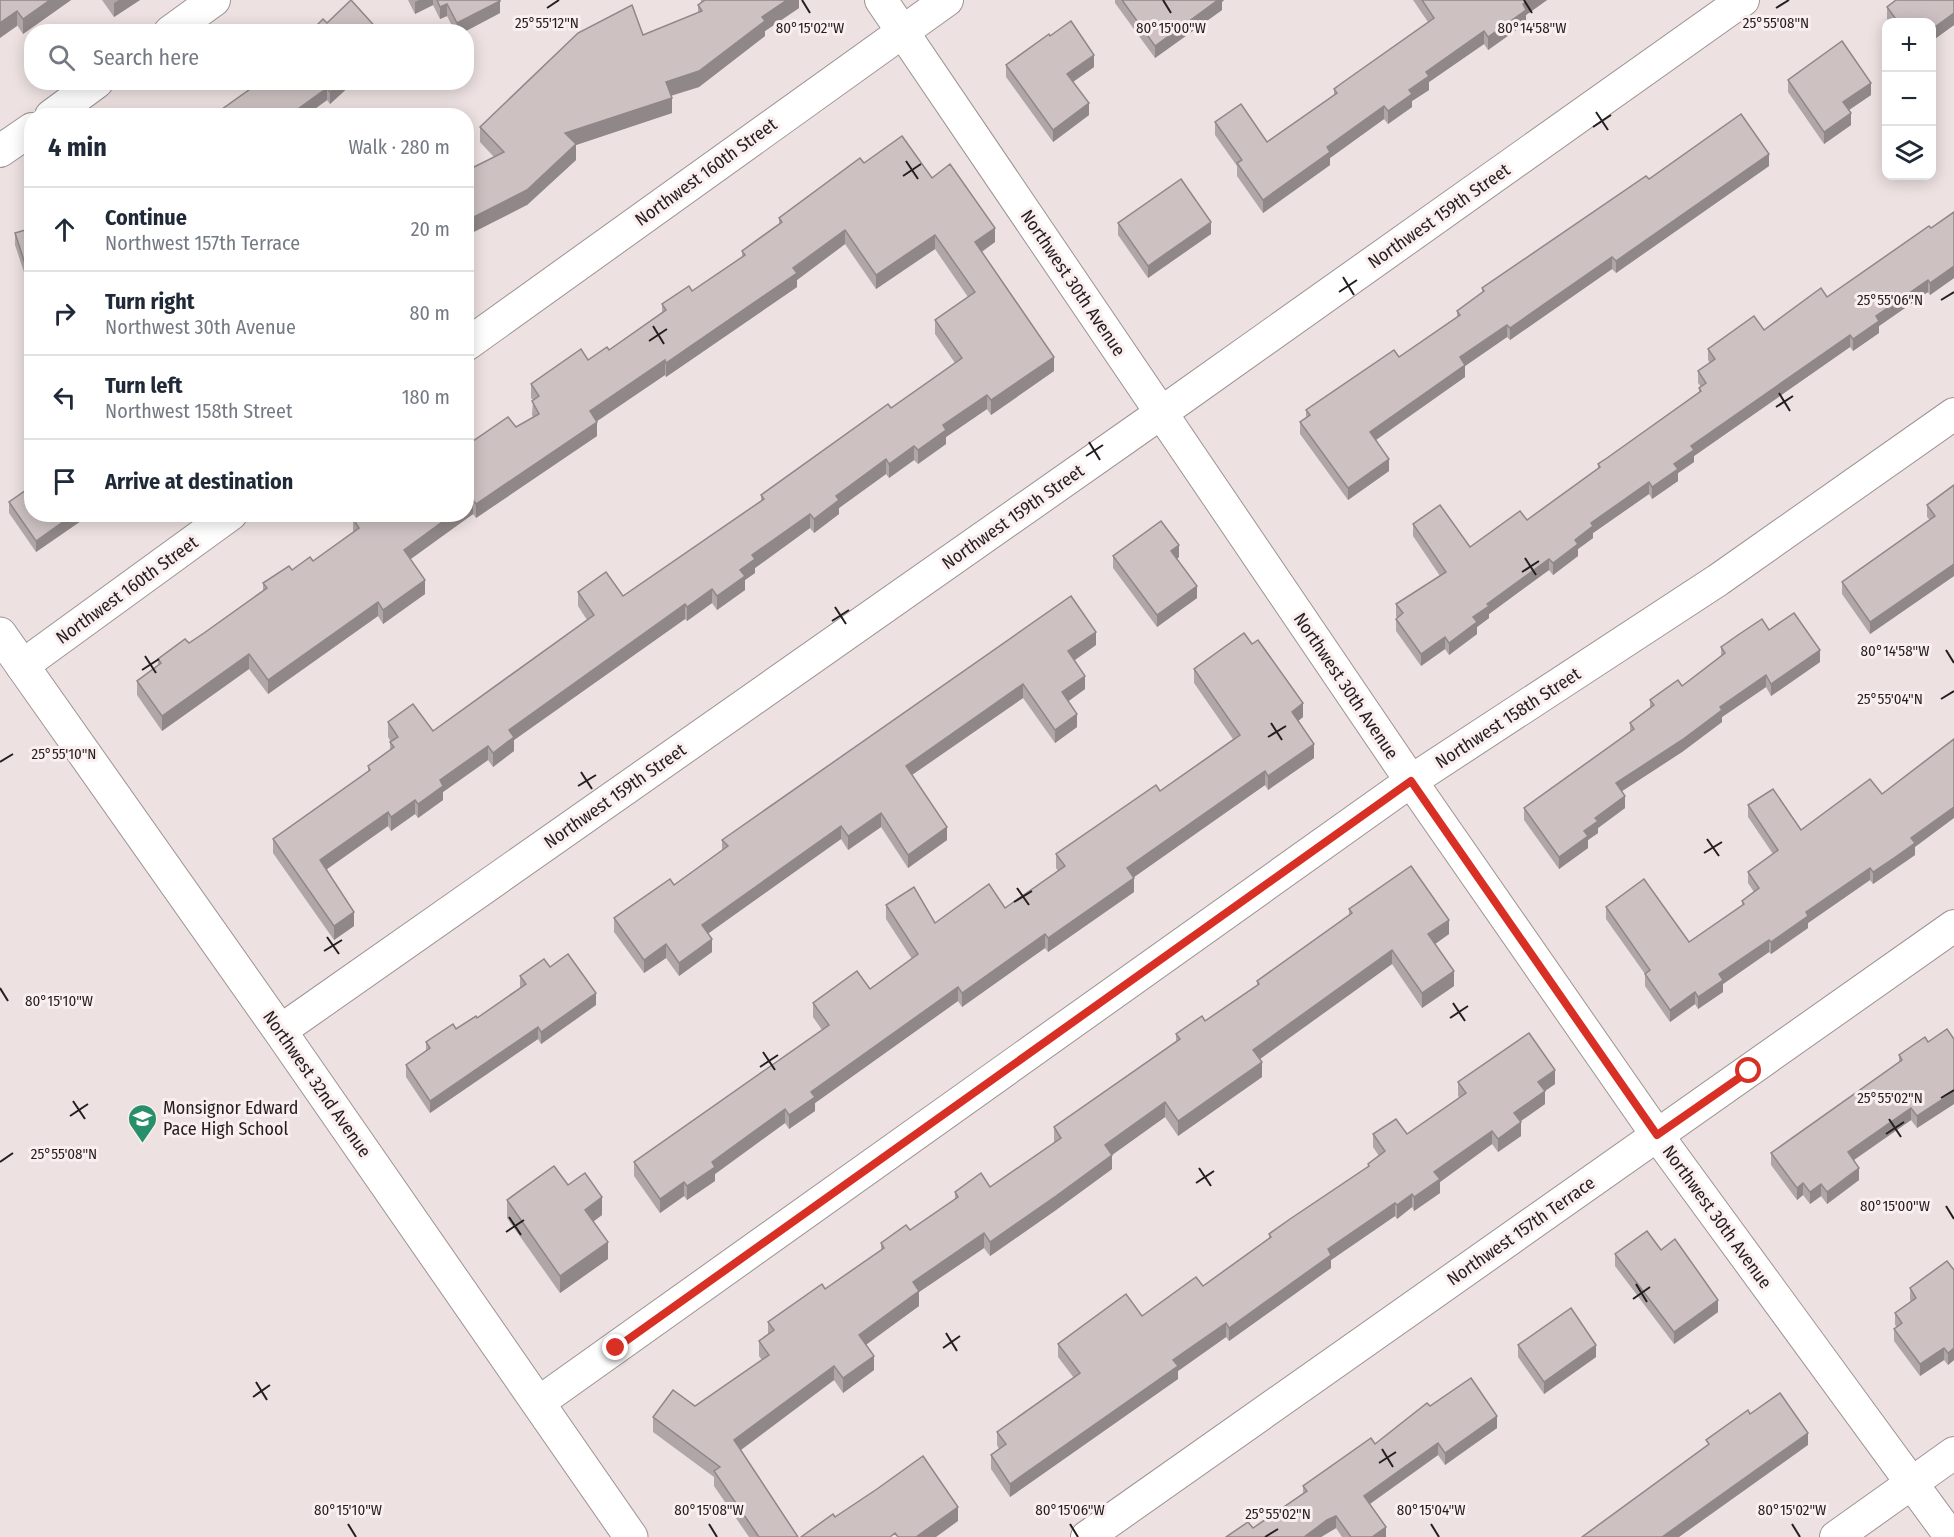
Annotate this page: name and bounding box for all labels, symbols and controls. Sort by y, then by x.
text: 25°55'12"N [515,14,579,32]
text: 25°55'08"N [1743,14,1809,32]
map controls [1882,18,1936,180]
button: + [1882,18,1936,72]
text: 80°15'02"W [776,19,844,37]
text: 80°15'00"W [1136,19,1206,37]
text: 80°14'58"W [1498,19,1566,37]
search box [24,24,474,90]
icon: search [45,41,78,74]
text: Search here [93,44,199,71]
button: − [1882,72,1936,126]
street label: Northwest 160th Street [631,113,781,231]
button: layers [1882,126,1936,180]
text: 4 min [48,132,107,163]
text: Walk · 280 m [348,135,450,159]
street label: Northwest 159th Street [1364,159,1514,273]
text: Continue [105,204,187,231]
street label: Northwest 30th Avenue [1016,206,1130,360]
icon: ahead [48,213,81,246]
text: 20 m [411,217,450,241]
text: Northwest 157th Terrace [105,231,300,255]
text: Turn right [105,288,194,315]
text: 25°55'06"N [1857,291,1923,309]
icon: right [48,297,81,330]
text: 80 m [410,301,450,325]
text: Northwest 30th Avenue [105,315,296,339]
text: Turn left [105,372,183,399]
icon: left [48,381,81,414]
text: 180 m [402,385,450,409]
text: Northwest 158th Street [105,399,292,423]
street label: Northwest 159th Street [938,460,1088,574]
icon: arrive [48,465,81,498]
text: Arrive at destination [105,468,293,495]
street label: Northwest 160th Street [52,531,202,649]
street label: Northwest 30th Avenue [1289,609,1403,763]
text: 80°14'58"W [1861,642,1929,660]
street label: Northwest 158th Street [1431,663,1585,773]
text: 25°55'04"N [1857,690,1923,708]
street label: Northwest 159th Street [540,739,690,853]
text: 25°55'10"N [32,745,96,763]
text: 80°15'10"W [25,992,93,1010]
street label: Northwest 32nd Avenue [258,1006,376,1162]
route start [1735,1057,1761,1083]
text: 25°55'02"N [1857,1089,1923,1107]
place label: Monsignor Edward Pace High School [163,1097,298,1140]
school or university icon: Monsignor Edward Pace High School [126,1102,158,1144]
street label: Northwest 30th Avenue [1658,1141,1776,1293]
text: 25°55'08"N [31,1145,97,1163]
street label: Northwest 157th Terrace [1443,1172,1599,1290]
text: 80°15'00"W [1860,1197,1930,1215]
route end [602,1334,628,1360]
text: 80°15'10"W [314,1501,382,1519]
text: 80°15'08"W [674,1501,744,1519]
text: 80°15'06"W [1035,1501,1105,1519]
text: 80°15'04"W [1397,1501,1465,1519]
text: 80°15'02"W [1758,1501,1826,1519]
text: 25°55'02"N [1245,1505,1311,1523]

